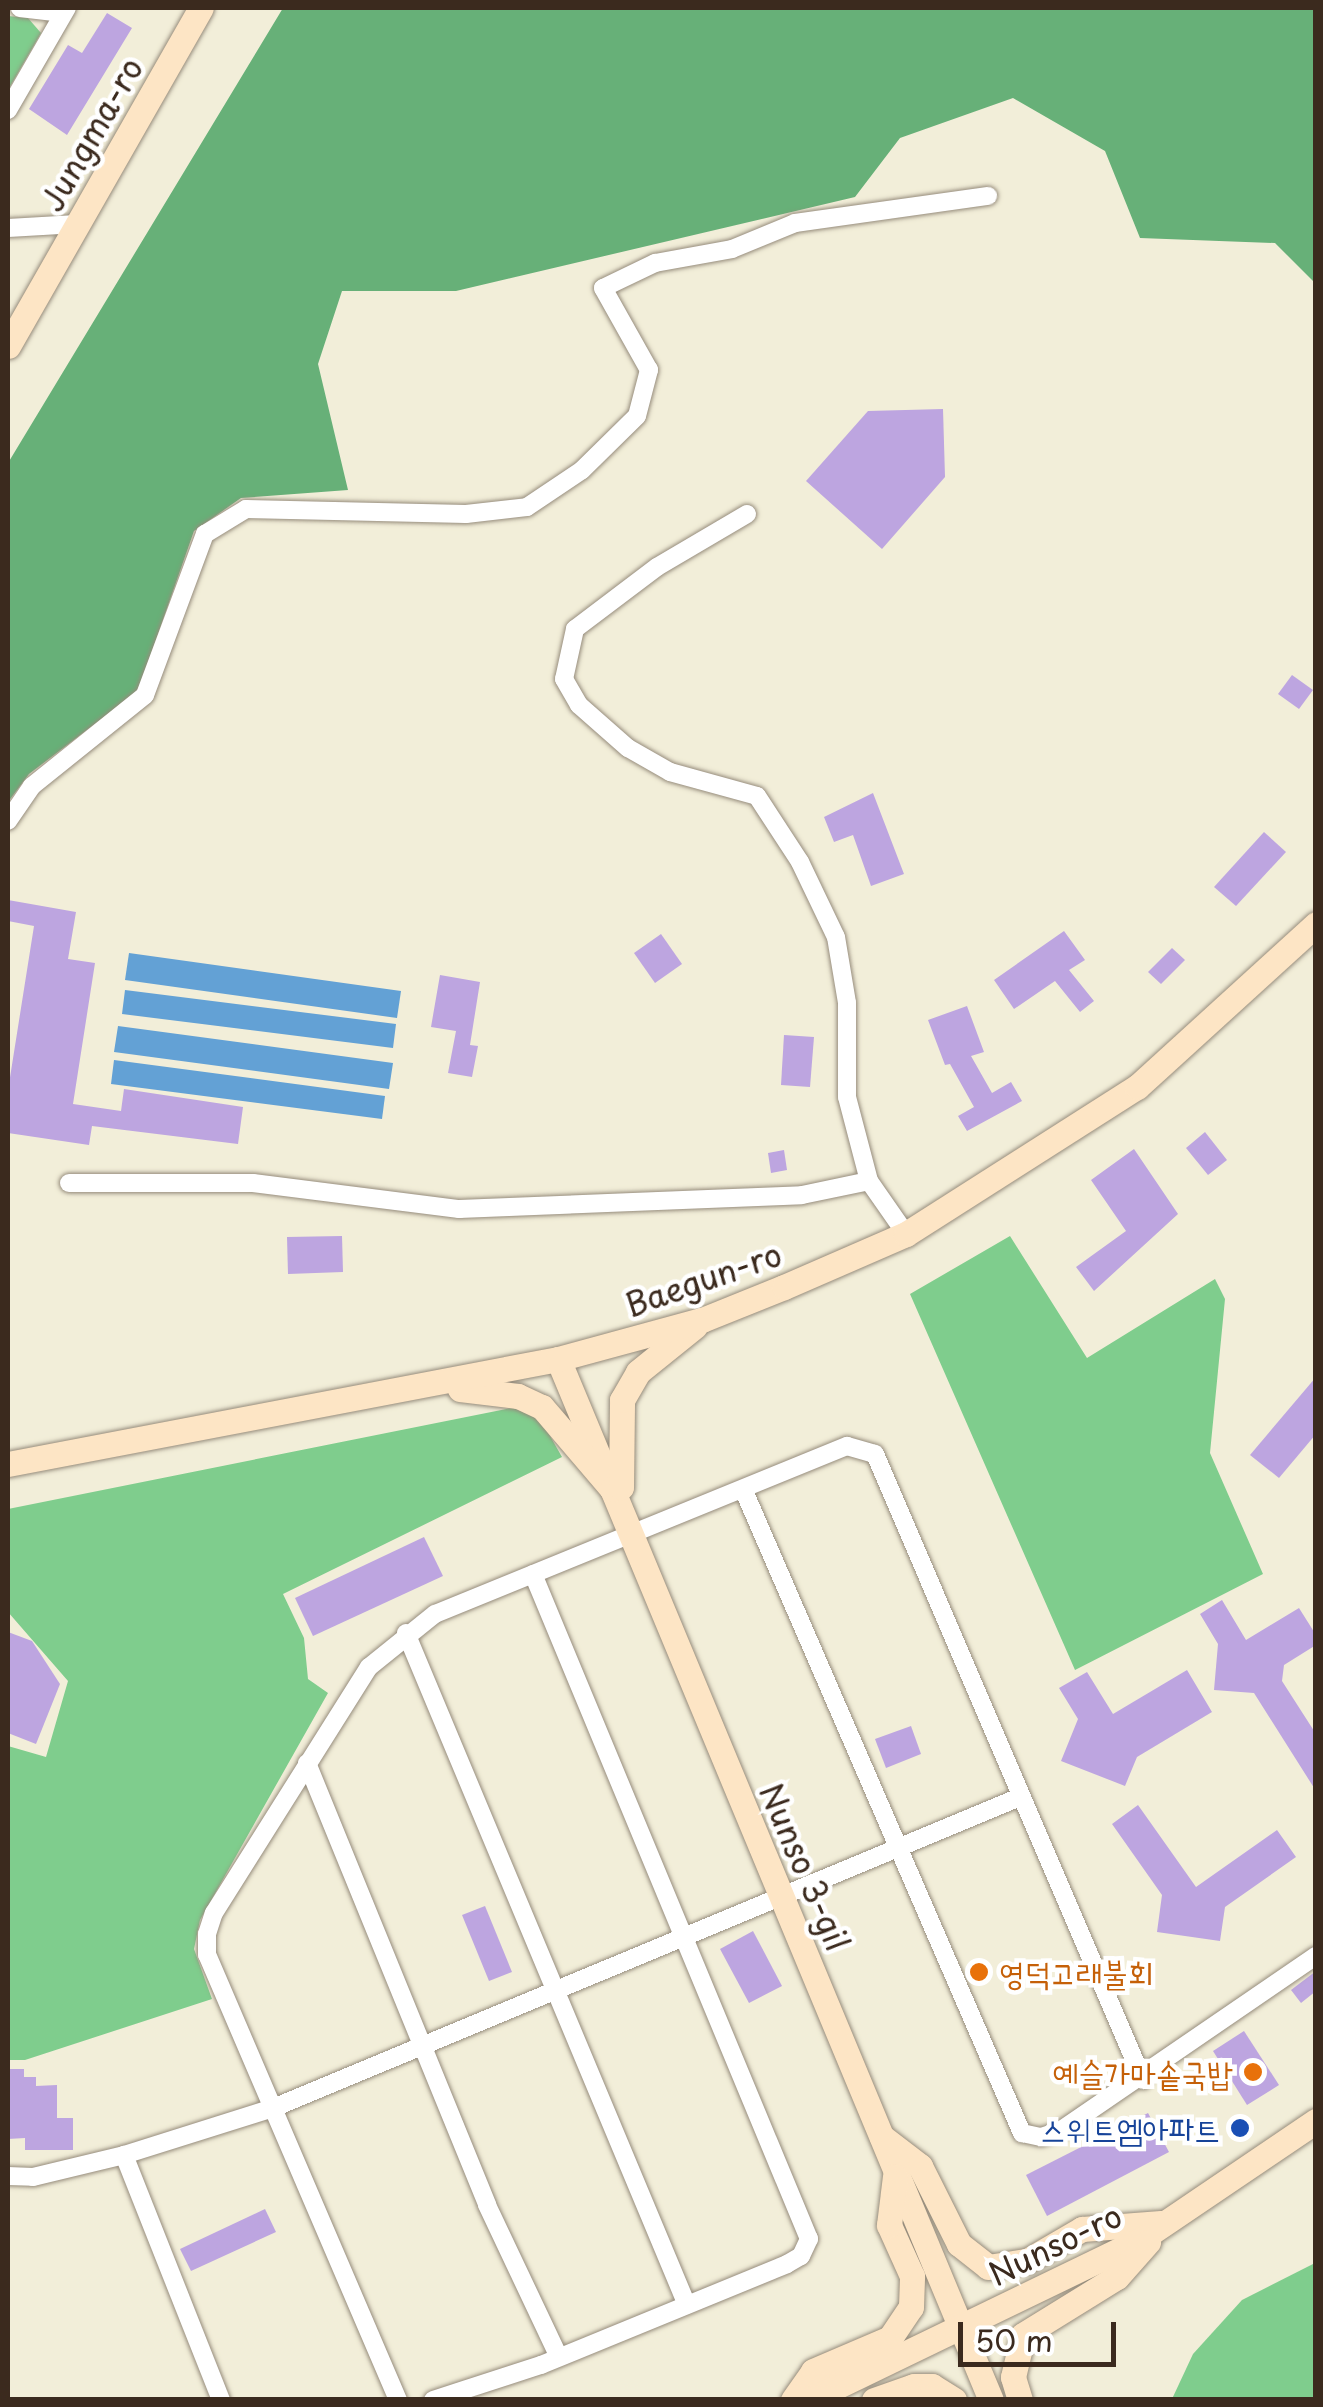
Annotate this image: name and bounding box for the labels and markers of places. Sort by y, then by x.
place label: 영덕고래불회 [999,1953,1154,1991]
marker: 영덕고래불회 [968,1961,990,1983]
place label: 예슬가마솥국밥 [1053,2053,1233,2091]
marker: 예슬가마솥국밥 [1242,2061,1264,2083]
place label: 스위트엠아파트 [1040,2109,1220,2147]
marker: 스위트엠아파트 [1229,2117,1251,2139]

